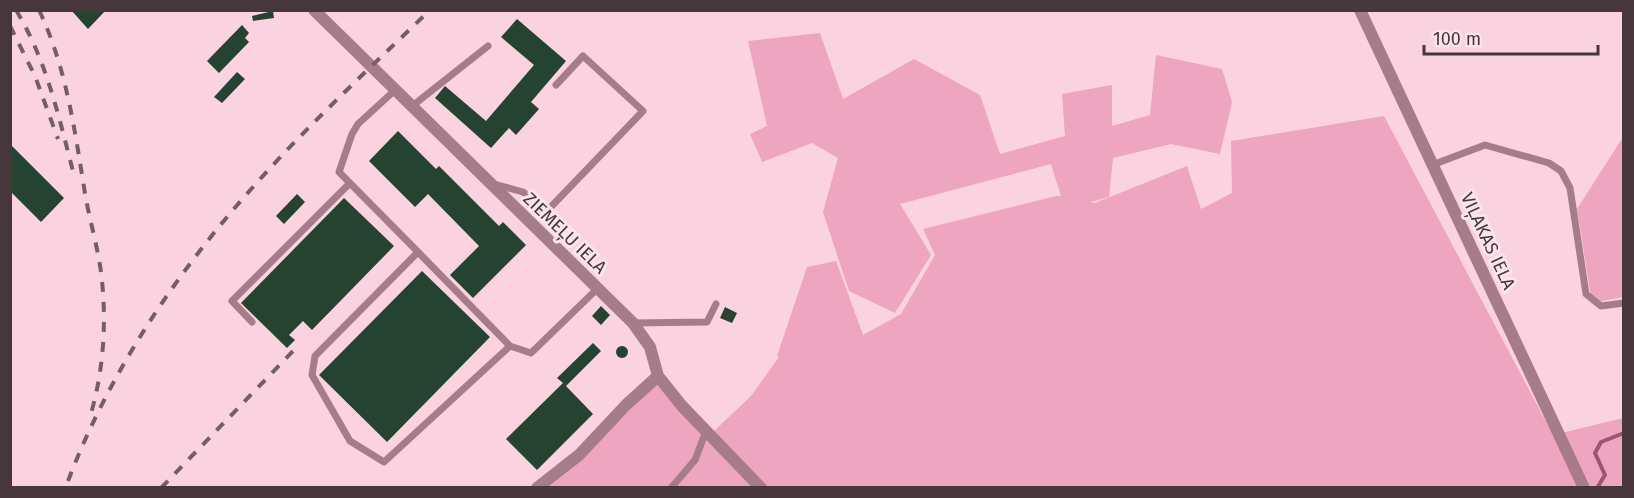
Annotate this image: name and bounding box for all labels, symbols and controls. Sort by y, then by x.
scale bar [1424,18,1598,56]
text: 100 m [1433,28,1481,50]
street label: ZIEMEĻU IELA [518,188,612,279]
street label: VIĻAKAS IELA [1455,189,1520,294]

